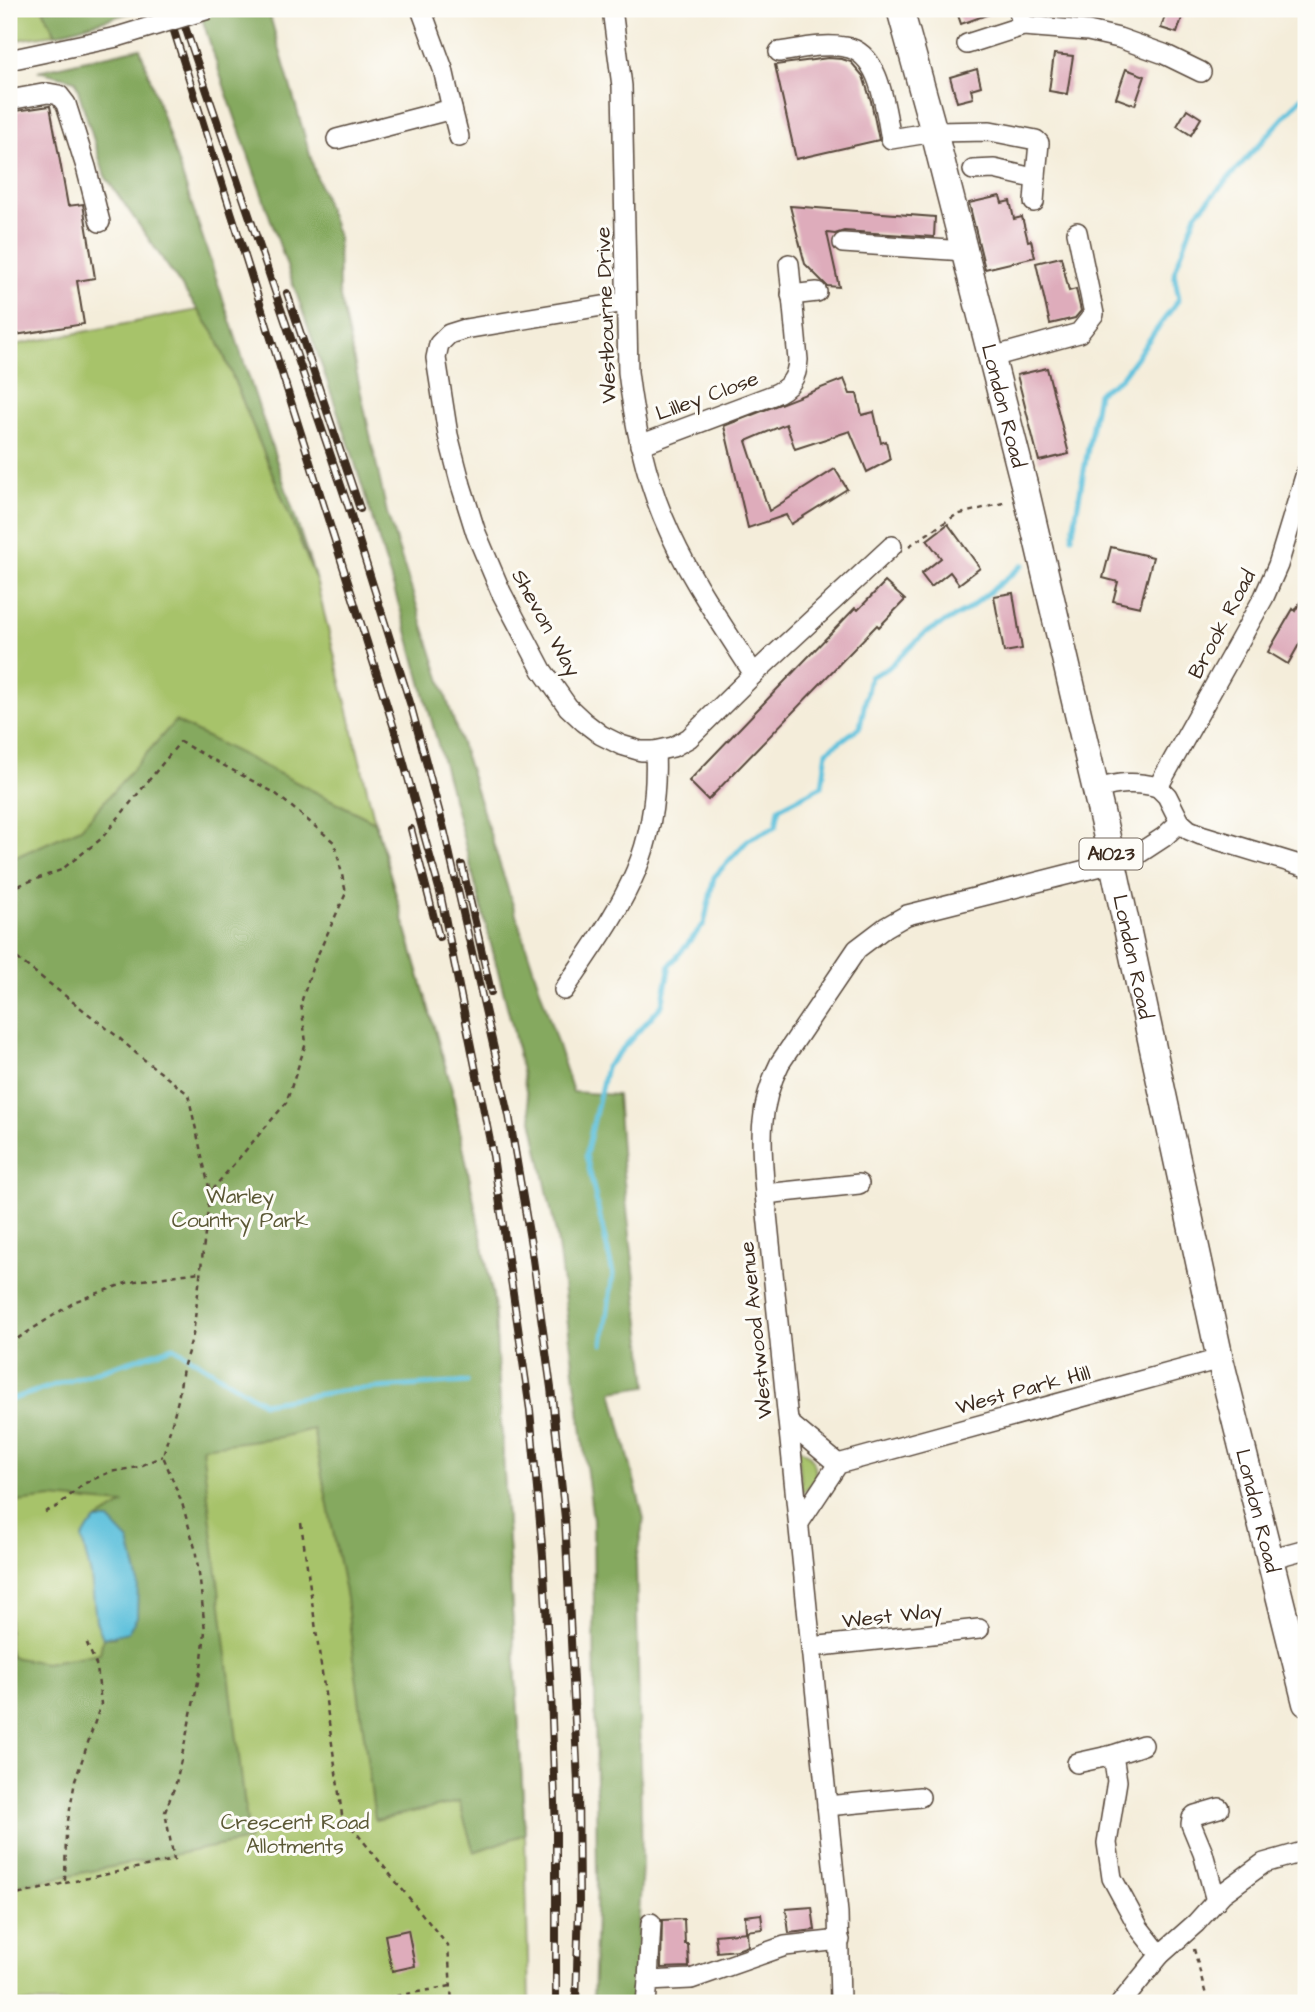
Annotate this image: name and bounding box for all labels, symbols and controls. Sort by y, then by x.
street label: Westbourne Drive [588,226,624,404]
street label: London Road [974,341,1034,471]
street label: Lilley Close [652,364,763,430]
street label: Shevon Way [503,564,588,683]
street label: Brook Road [1181,564,1263,684]
road number: A1023 [1080,838,1142,870]
street label: London Road [1106,892,1161,1022]
park label: Warley Country Park [172,1182,308,1237]
street label: Westwood Avenue [732,1240,780,1420]
street label: West Park Hill [953,1358,1093,1422]
street label: London Road [1228,1446,1287,1576]
street label: West Way [841,1596,944,1638]
park label: Crescent Road Allotments [221,1808,370,1861]

